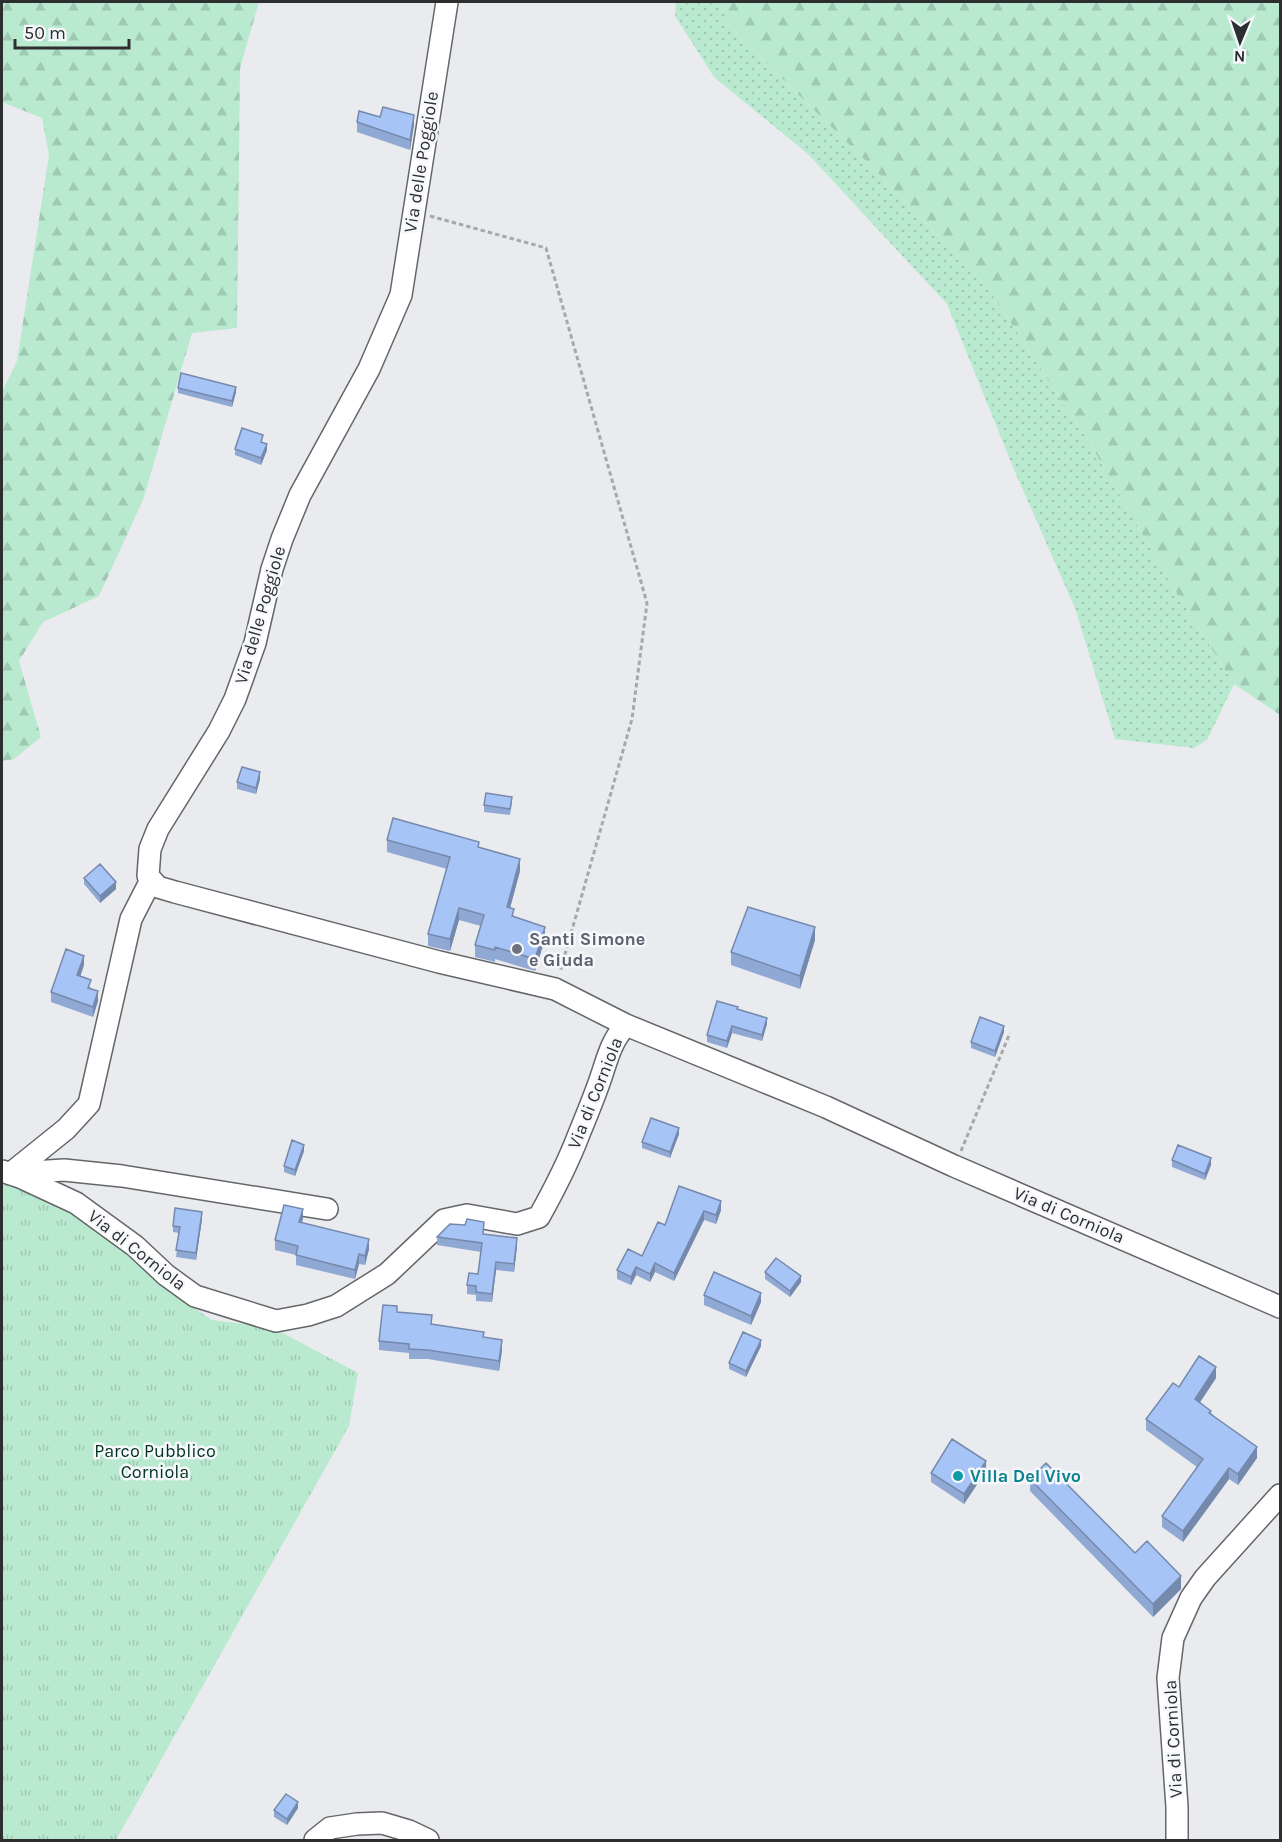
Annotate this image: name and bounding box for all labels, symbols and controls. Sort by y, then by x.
scale bar [15,12,129,50]
north arrow [1210,12,1270,72]
text: 50 m [24,22,66,44]
text: N [1233,47,1246,66]
street label: Via delle Poggiole [399,90,443,234]
street label: Via delle Poggiole [230,543,290,687]
place label: Santi Simone e Giuda [529,928,645,971]
marker: Santi Simone e Giuda [510,942,524,956]
street label: Via di Corniola [563,1034,627,1152]
street label: Via di Corniola [1010,1182,1128,1248]
street label: Via di Corniola [84,1205,190,1295]
park label: Parco Pubblico Corniola [94,1440,216,1483]
place label: Villa Del Vivo [970,1465,1081,1487]
marker: Villa Del Vivo [951,1469,965,1483]
street label: Via di Corniola [1159,1679,1187,1799]

